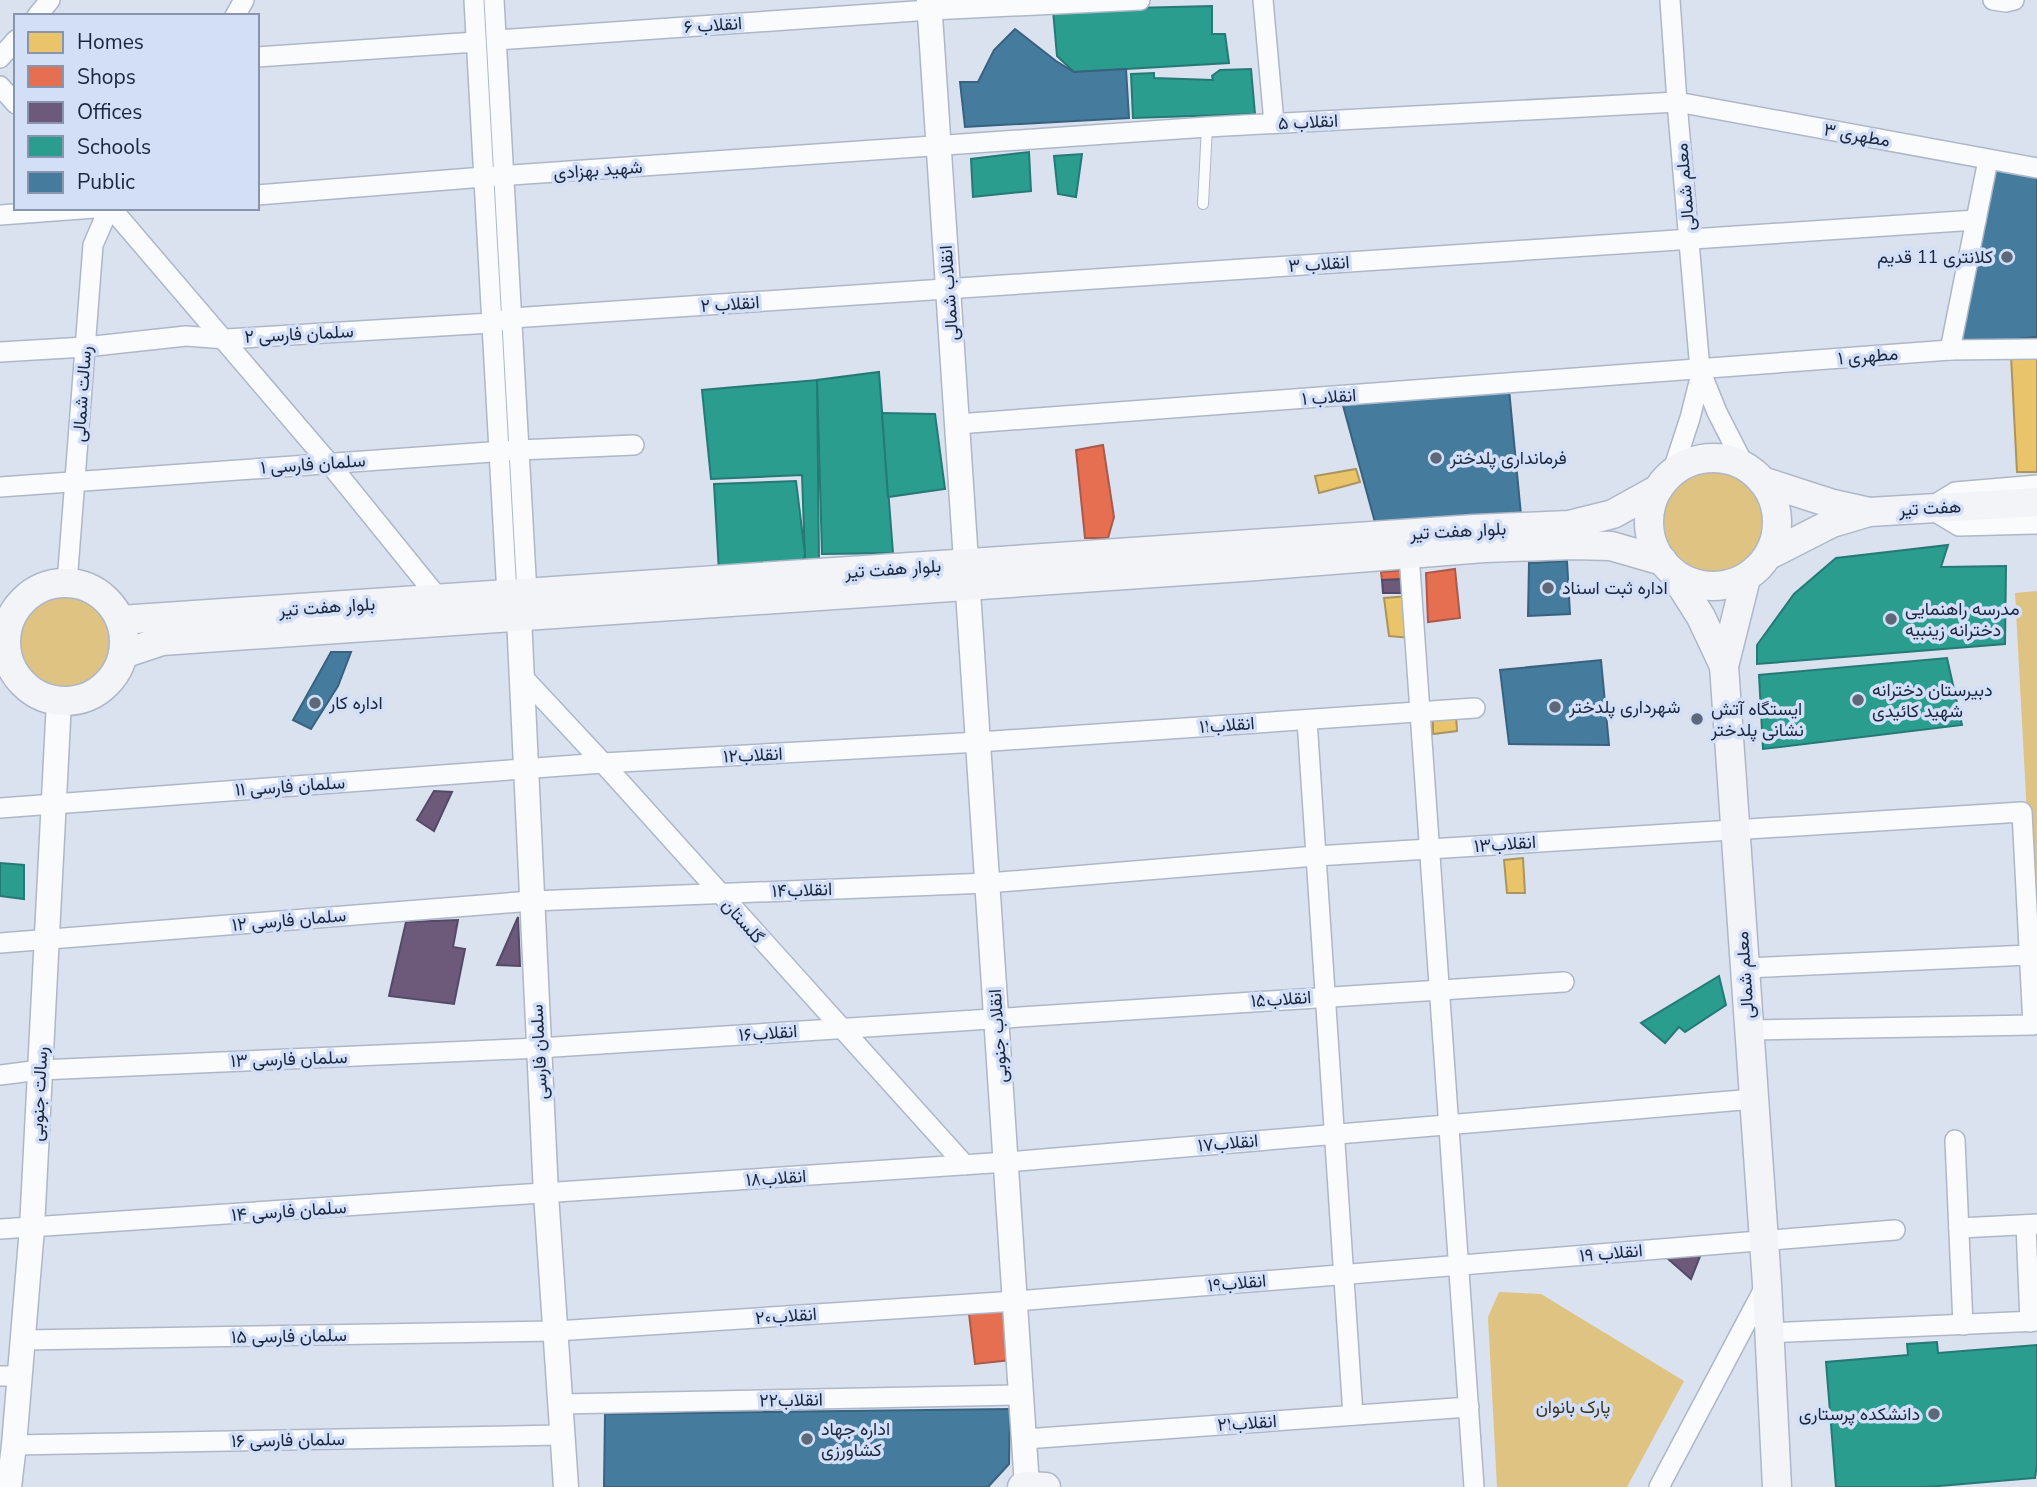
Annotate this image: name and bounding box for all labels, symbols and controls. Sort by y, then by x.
street label: انقلاب ۶ [683,11,743,39]
legend [14,14,259,210]
text: Homes [77,28,144,56]
text: Shops [77,63,136,91]
text: Offices [77,98,142,126]
street label: انقلاب ۵ [1277,108,1339,136]
street label: مطهری ۳ [1822,117,1892,153]
text: Schools [77,133,151,161]
street label: معلم شمالی [1669,142,1701,232]
street label: شهید بهزادی [553,155,643,185]
text: Public [77,168,135,196]
street label: انقلاب شمالی [934,244,964,342]
place label: کلانتری 11 قدیم [1877,245,1993,269]
marker: کلانتری 11 قدیم [1999,249,2015,265]
street label: انقلاب ۳ [1288,250,1350,278]
street label: انقلاب ۲ [700,290,760,318]
street label: سلمان فارسی ۲ [244,319,354,349]
street label: مطهری ۱ [1837,341,1899,371]
street label: رسالت شمالی [67,345,97,443]
street label: انقلاب ۱ [1301,383,1357,411]
place label: فرمانداری پلدختر [1449,446,1567,470]
street label: سلمان فارسی ۱ [260,448,366,480]
marker: فرمانداری پلدختر [1428,450,1444,466]
street label: هفت تیر [1897,494,1962,522]
street label: بلوار هفت تیر [1408,516,1507,546]
street label: بلوار هفت تیر [843,554,942,584]
place label: اداره ثبت اسناد [1562,576,1668,600]
marker: اداره ثبت اسناد [1540,580,1556,596]
street label: بلوار هفت تیر [277,592,376,622]
place label: مدرسه راهنمایی دخترانه زینبیه [1905,597,2020,642]
marker: مدرسه راهنمایی دخترانه زینبیه [1883,611,1899,627]
place label: دبیرستان دخترانه شهید کائیدی [1872,678,1993,723]
place label: اداره کار [328,691,383,715]
marker: دبیرستان دخترانه شهید کائیدی [1850,692,1866,708]
marker: اداره کار [307,695,323,711]
place label: شهرداری پلدختر [1568,695,1680,719]
place label: ایستگاه آتش نشانی پلدختر [1710,697,1804,742]
marker: شهرداری پلدختر [1547,699,1563,715]
street label: انقلاب۱۱ [1199,711,1255,739]
marker: ایستگاه آتش نشانی پلدختر [1689,711,1705,727]
street label: انقلاب۱۲ [723,741,783,769]
street label: سلمان فارسی ۱۱ [234,770,346,802]
street label: انقلاب۱۳ [1473,830,1537,858]
street label: انقلاب۱۴ [771,877,833,903]
street label: گلستان [716,893,770,949]
street label: سلمان فارسی ۱۲ [231,903,347,937]
street label: معلم شمالی [1730,930,1760,1020]
street label: انقلاب۱۵ [1250,985,1312,1013]
street label: انقلاب جنوبی [983,988,1013,1084]
street label: سلمان فارسی [525,1004,553,1100]
street label: انقلاب۱۶ [738,1019,798,1047]
street label: سلمان فارسی ۱۳ [230,1045,348,1073]
street label: رسالت جنوبی [25,1046,53,1142]
street label: انقلاب۱۷ [1197,1128,1259,1158]
street label: انقلاب۱۸ [745,1164,807,1192]
street label: سلمان فارسی ۱۴ [231,1195,347,1227]
street label: انقلاب ۱۹ [1578,1238,1644,1268]
street label: انقلاب۱۹ [1207,1268,1267,1298]
street label: انقلاب۲۰ [754,1302,818,1330]
street label: سلمان فارسی ۱۵ [231,1323,347,1349]
street label: انقلاب۲۲ [759,1387,823,1413]
park label: پارک بانوان [1536,1395,1610,1419]
place label: دانشکده پرستاری [1799,1402,1920,1426]
marker: دانشکده پرستاری [1926,1406,1942,1422]
street label: انقلاب۲۱ [1216,1409,1278,1437]
place label: اداره جهاد کشاورزی [821,1417,890,1462]
street label: سلمان فارسی ۱۶ [231,1427,345,1453]
marker: اداره جهاد کشاورزی [799,1431,815,1447]

